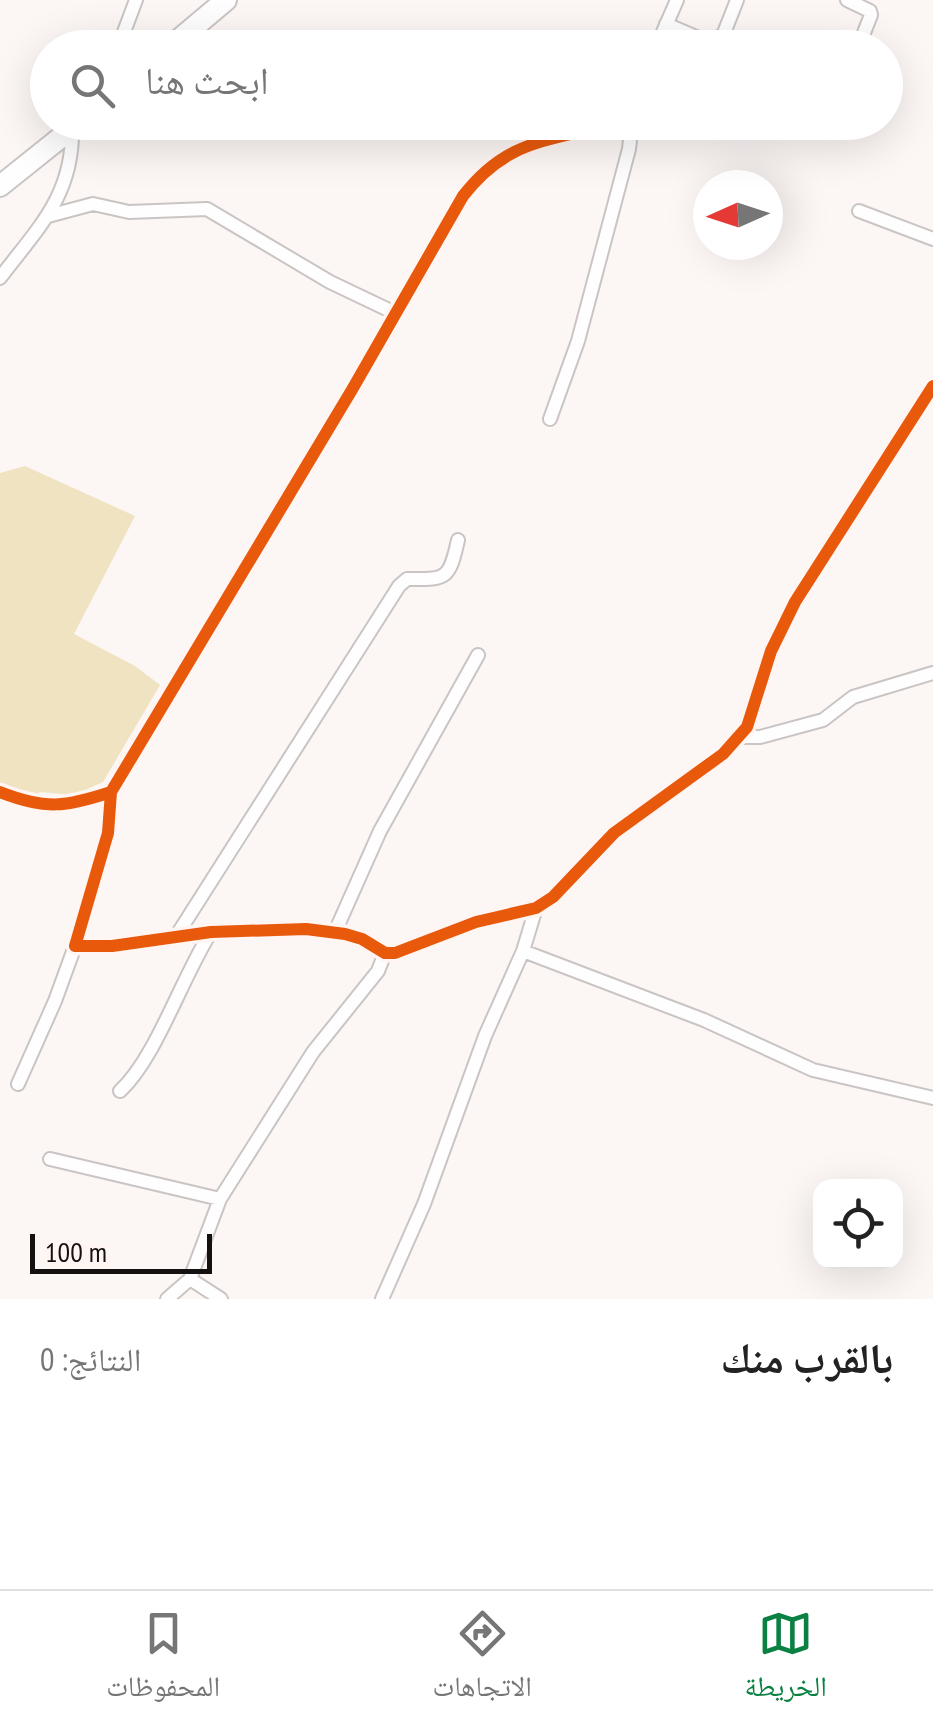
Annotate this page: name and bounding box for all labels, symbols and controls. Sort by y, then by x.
search box [30,30,903,140]
text: ابحث هنا [145,55,269,104]
icon: search [65,58,120,113]
north arrow [693,170,783,260]
map controls [813,1179,903,1269]
button: locate [813,1179,903,1269]
scale bar [30,1229,212,1274]
text: 100 m [45,1233,107,1270]
text: بالقرب منك [720,1330,893,1385]
text: النتائج: 0 [40,1338,141,1380]
tab: المحفوظات [106,1606,220,1714]
tab: الاتجاهات [433,1606,532,1714]
tab: الخريطة [744,1606,827,1714]

